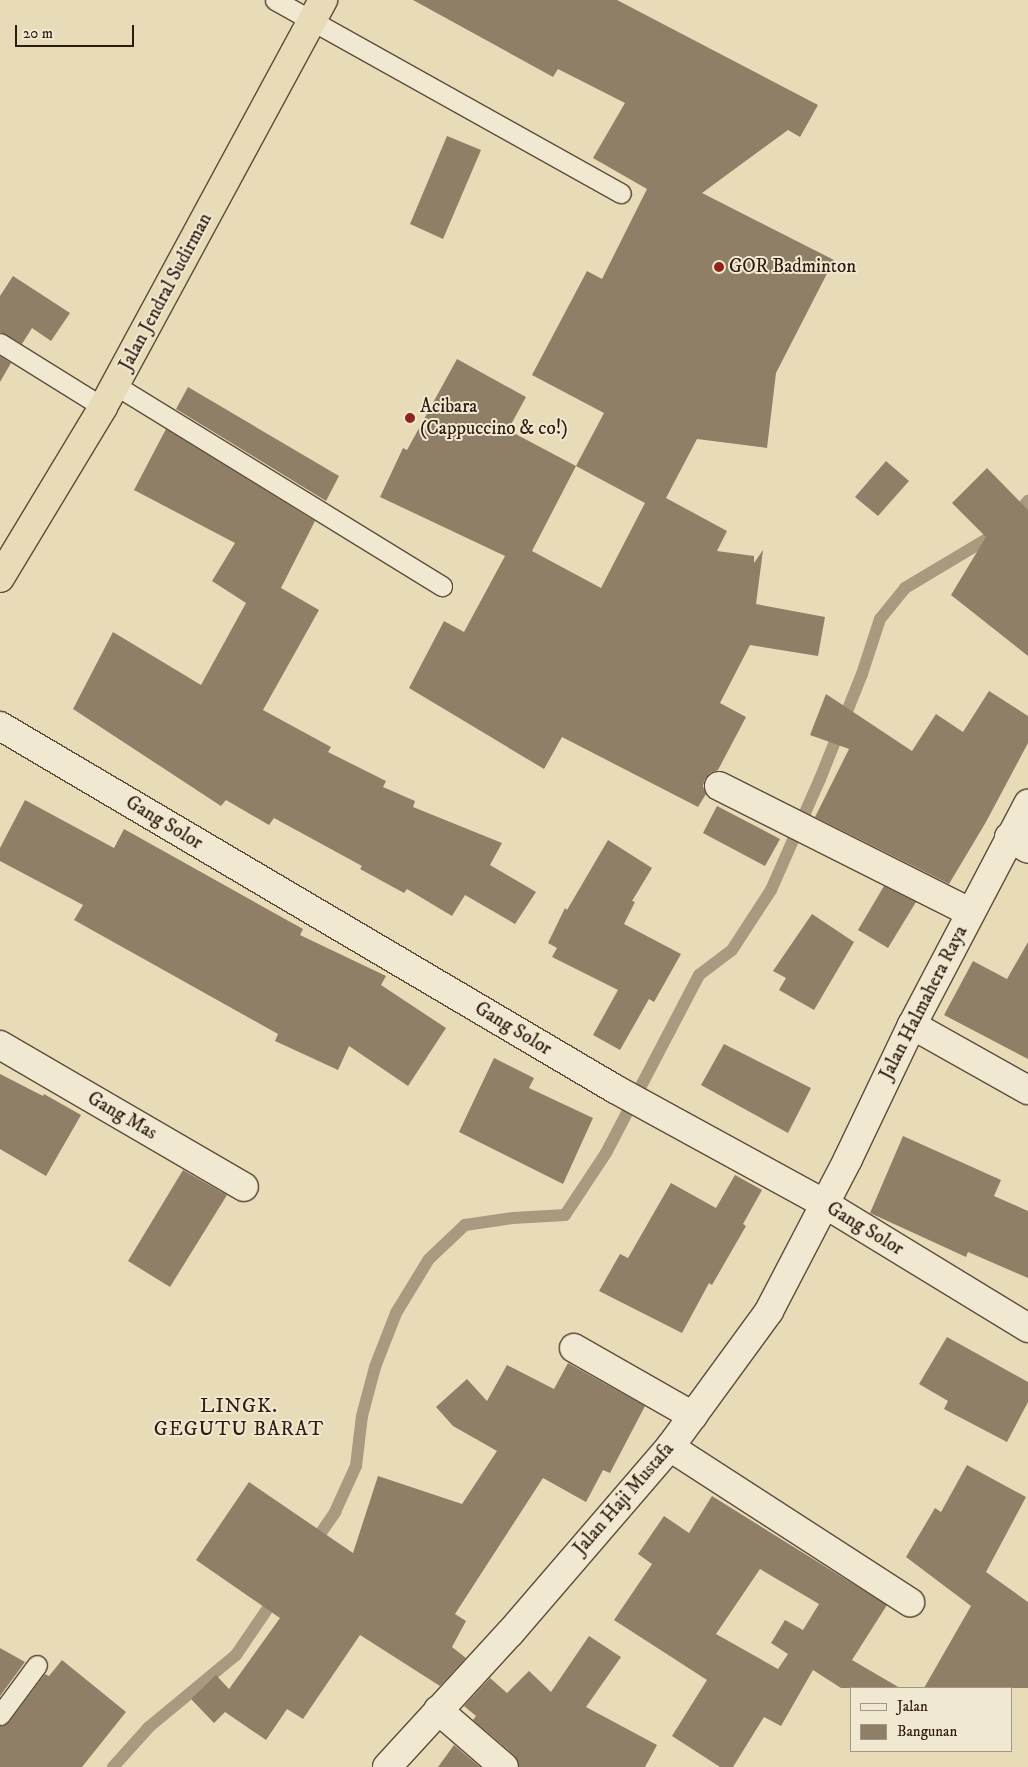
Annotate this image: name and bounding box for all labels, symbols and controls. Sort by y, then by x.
scale bar [18,15,136,47]
text: 20 m [23,24,53,43]
street label: Jalan Jendral Sudirman [115,209,217,375]
place label: GOR Badminton [729,256,856,278]
marker: GOR Badminton [713,261,725,273]
place label: Acibara (Cappuccino & co!) [420,396,568,440]
marker: Acibara (Cappuccino & co!) [404,412,416,424]
street label: Gang Solor [121,791,207,855]
street label: Jalan Halmahera Raya [875,922,973,1084]
street label: Gang Solor [470,997,556,1061]
street label: Gang Mas [83,1087,161,1145]
street label: Gang Solor [822,1197,908,1261]
district label: LINGK. GEGUTU BARAT [152,1394,326,1441]
street label: Jalan Haji Mustafa [569,1438,679,1560]
legend [850,1687,1013,1752]
text: Jalan [897,1697,928,1716]
text: Bangunan [897,1722,957,1741]

